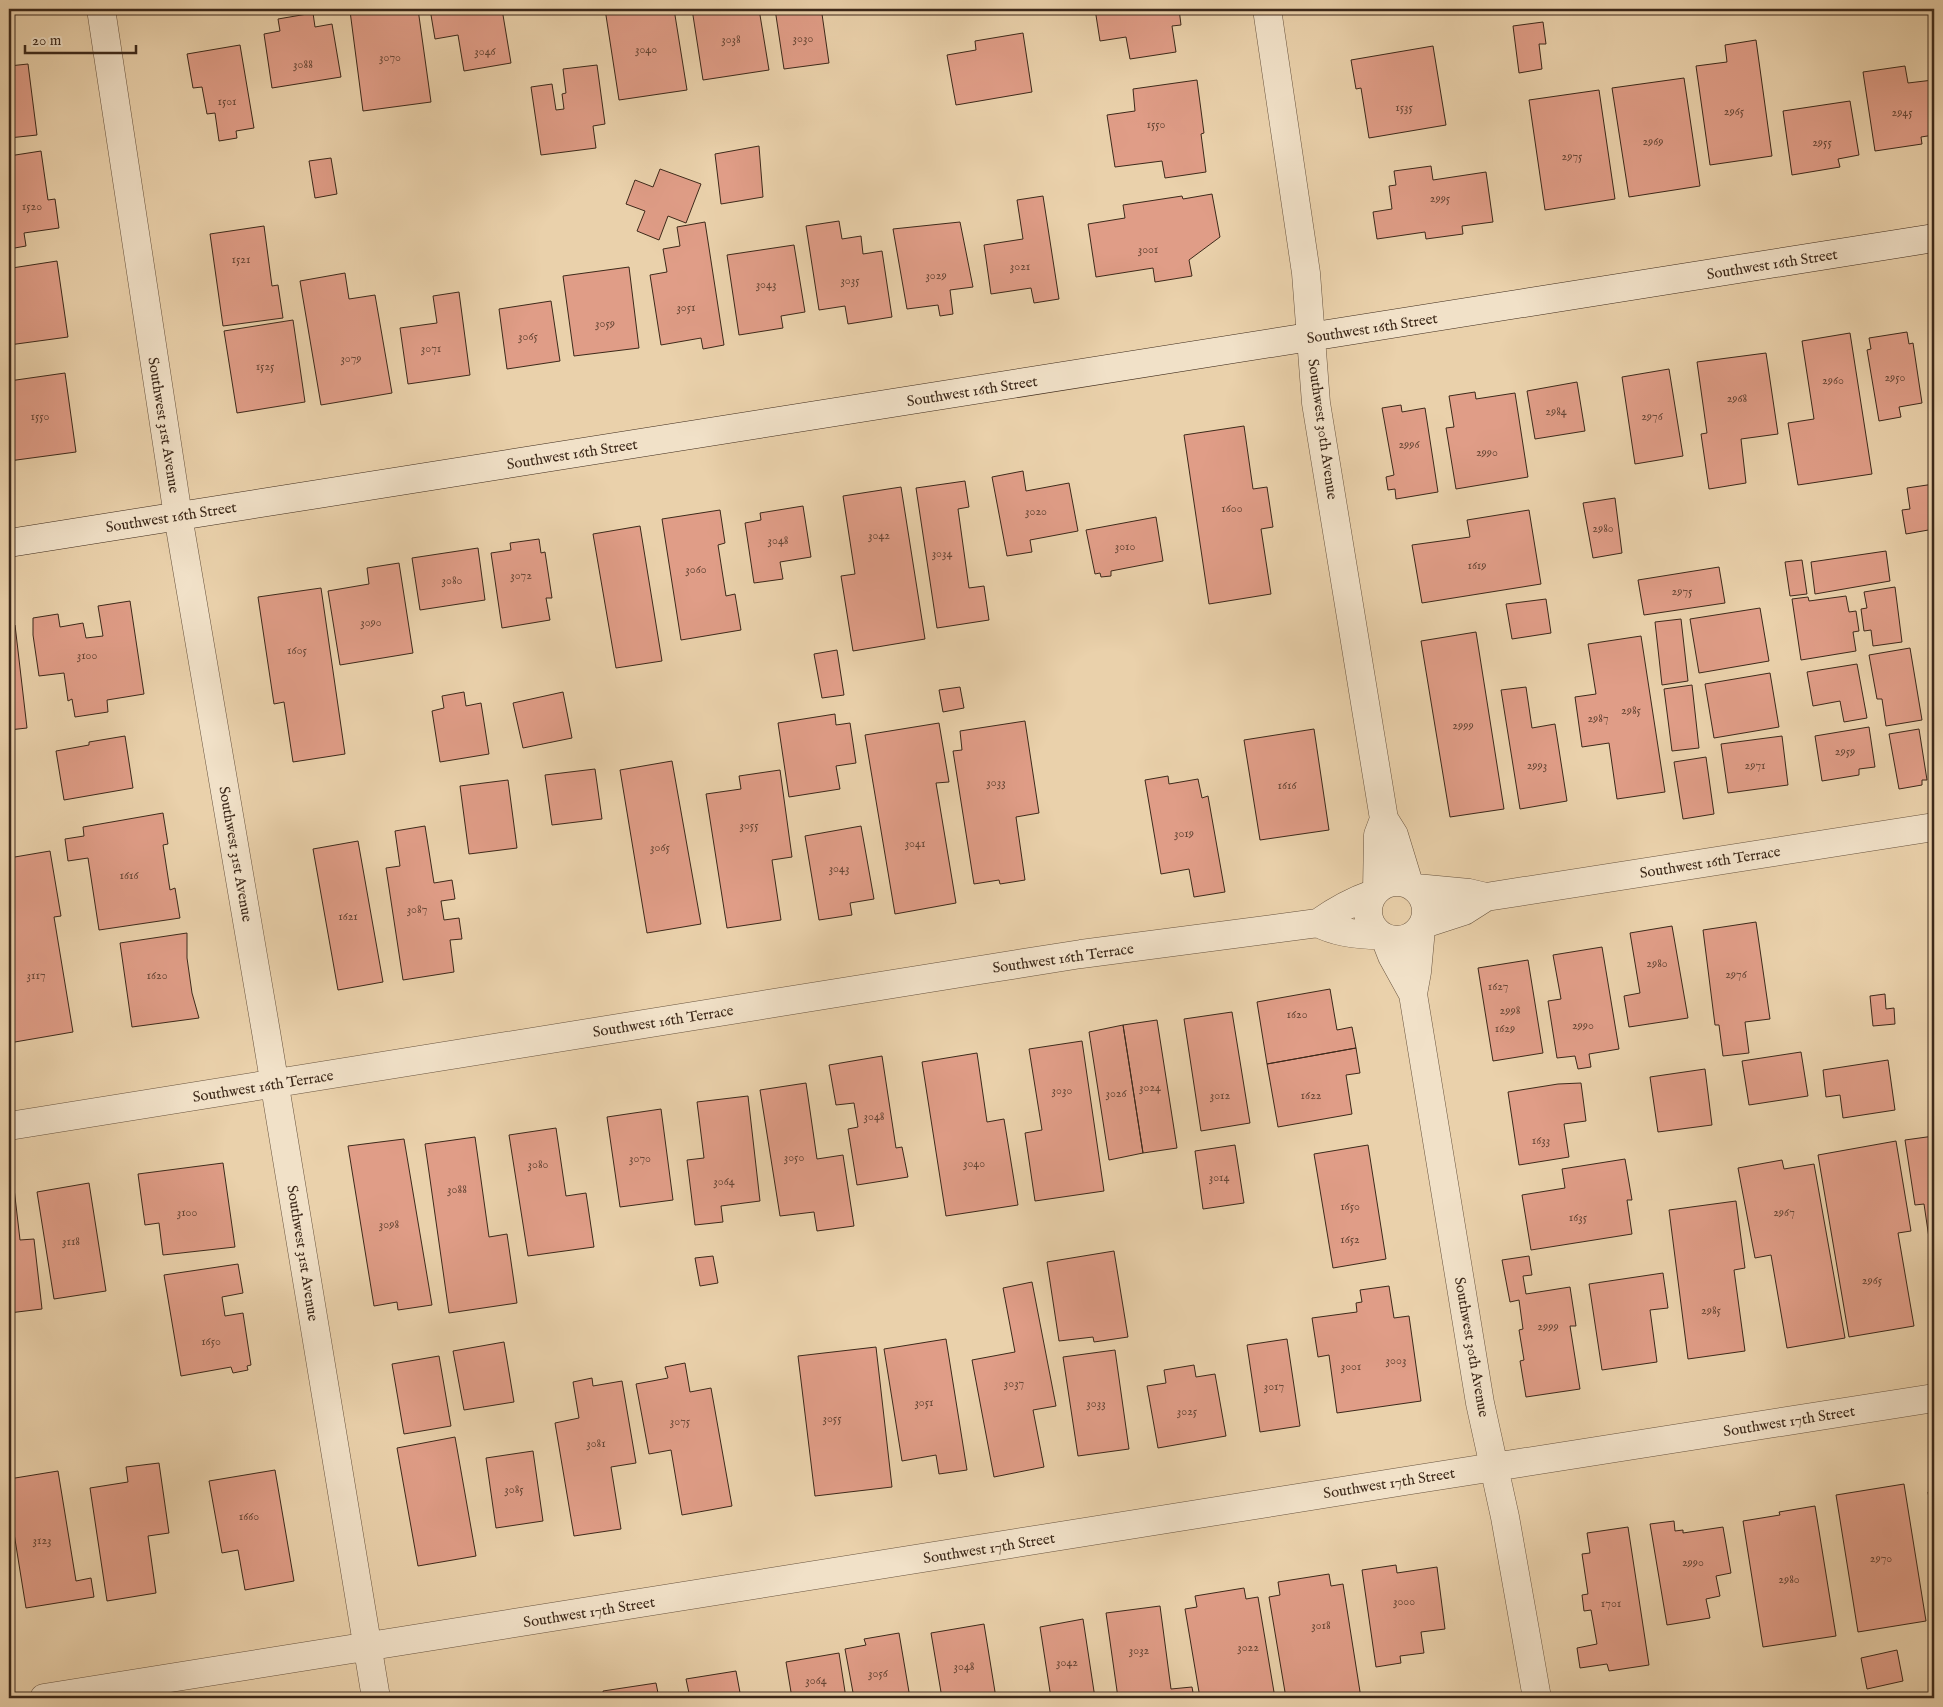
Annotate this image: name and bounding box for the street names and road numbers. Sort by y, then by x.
street label: Southwest 16th Street [1705,245,1839,284]
street label: Southwest 16th Street [1305,309,1439,348]
street label: Southwest 31st Avenue [143,356,184,495]
street label: Southwest 30th Avenue [1303,357,1342,501]
street label: Southwest 16th Street [905,372,1039,411]
street label: Southwest 16th Street [505,435,639,474]
street label: Southwest 16th Street [104,498,238,537]
street label: Southwest 31st Avenue [214,785,257,924]
street label: Southwest 16th Terrace [1638,842,1782,883]
street label: Southwest 16th Terrace [991,939,1135,978]
street label: Southwest 16th Terrace [591,1001,735,1042]
street label: Southwest 16th Terrace [191,1066,335,1107]
street label: Southwest 31st Avenue [282,1184,323,1323]
street label: Southwest 30th Avenue [1450,1276,1493,1419]
street label: Southwest 17th Street [1722,1402,1856,1441]
street label: Southwest 17th Street [1322,1464,1456,1503]
street label: Southwest 17th Street [922,1529,1056,1568]
street label: Southwest 17th Street [522,1593,656,1632]

